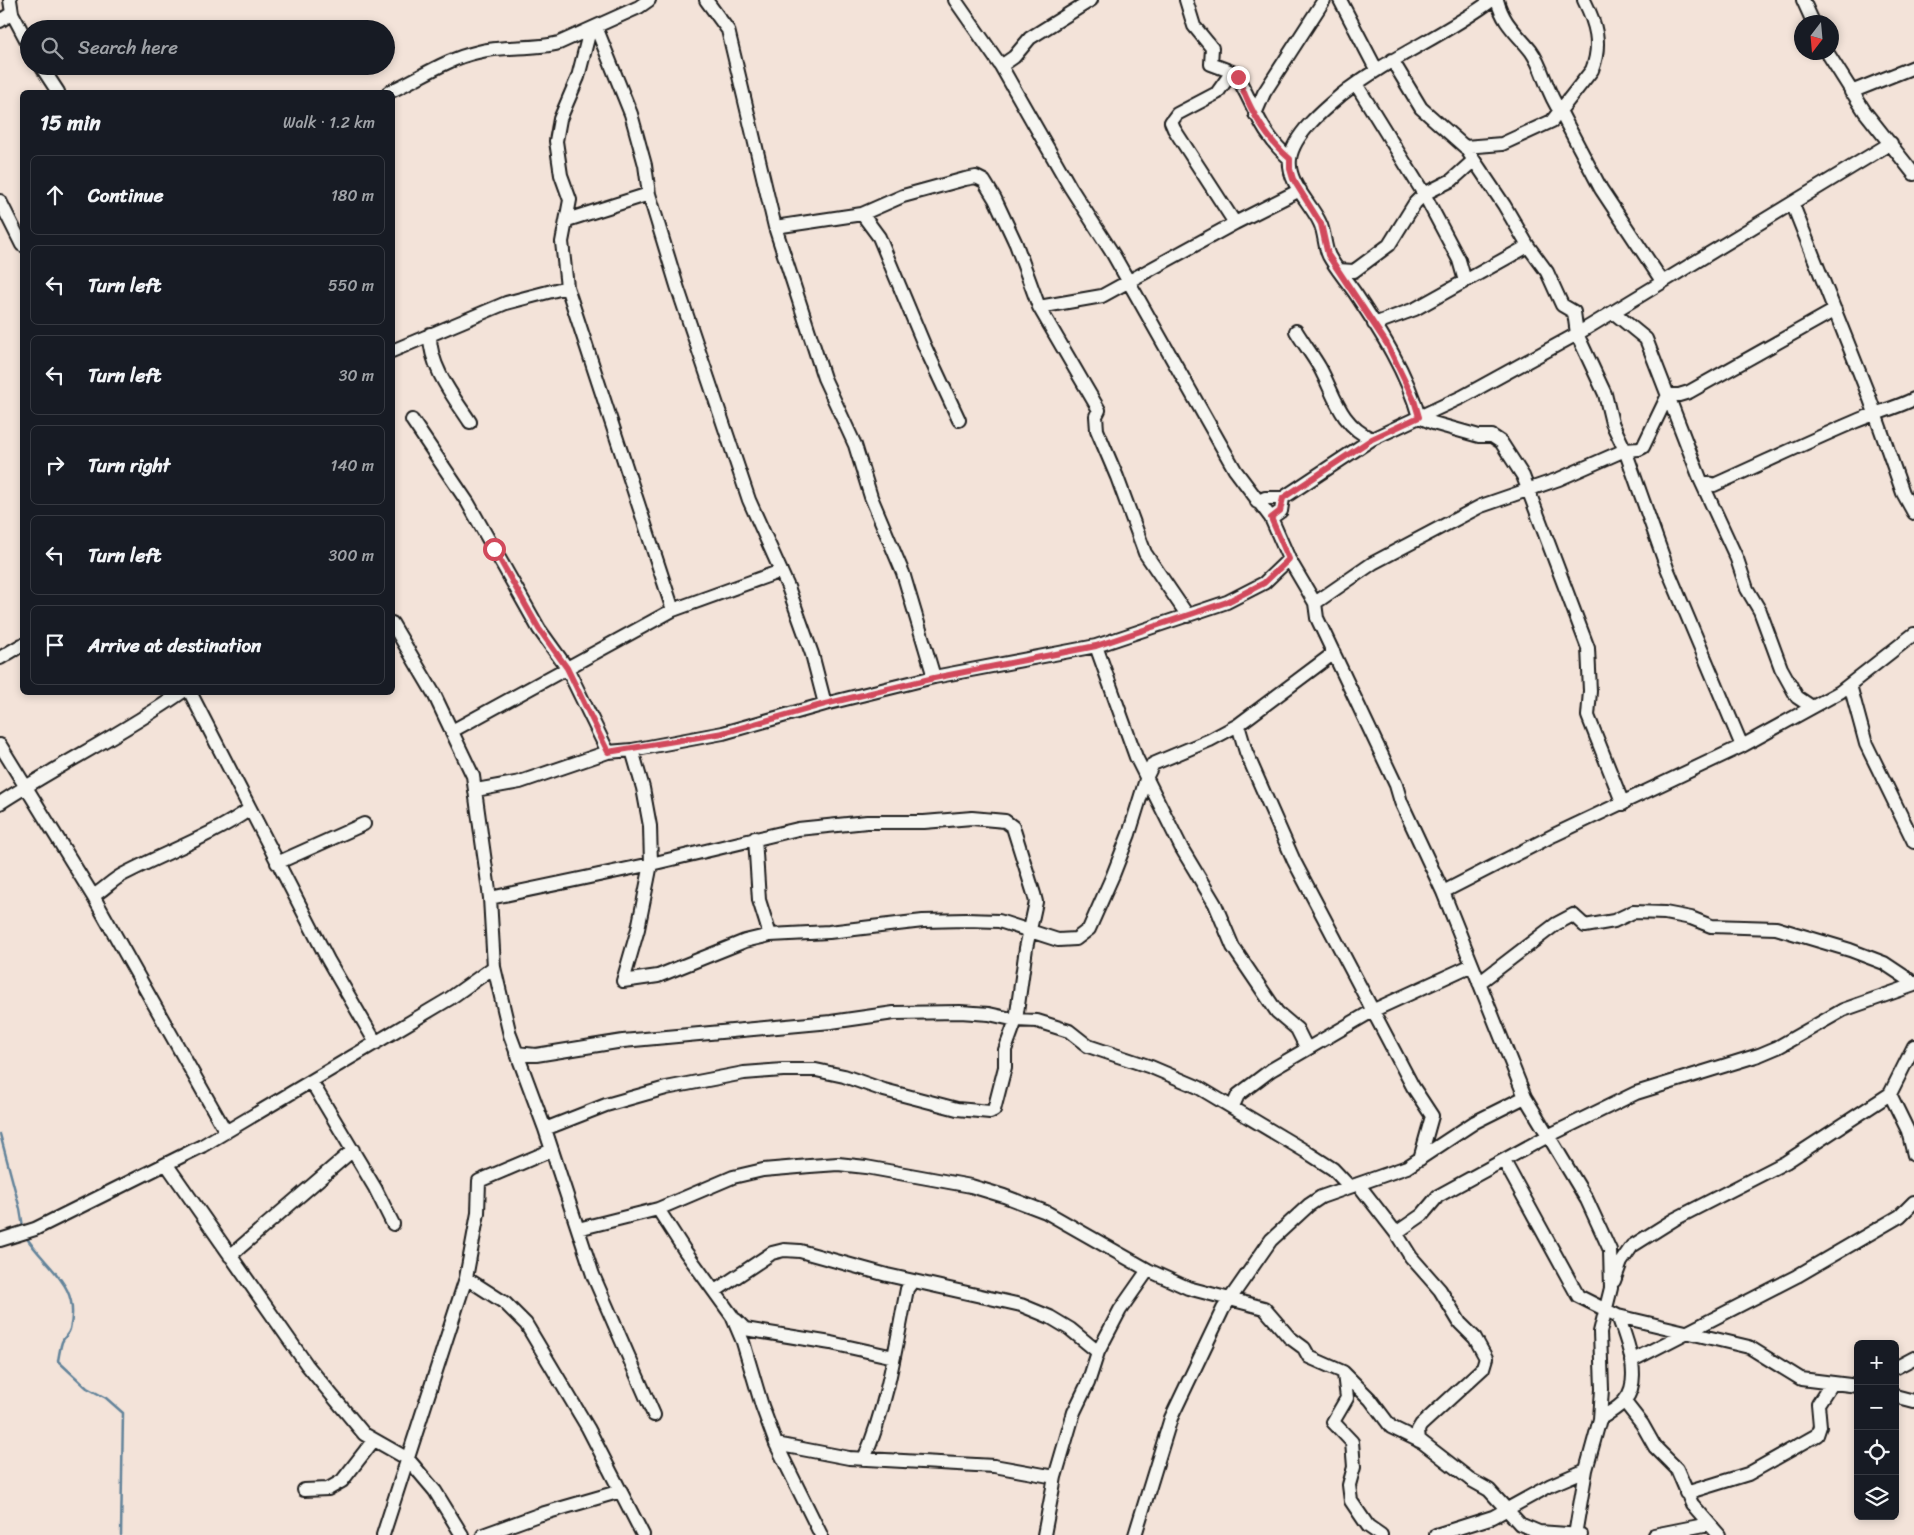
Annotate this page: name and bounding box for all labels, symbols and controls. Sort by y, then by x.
north arrow [1794,15,1839,60]
search box [20,20,395,75]
text: Search here [78,31,178,64]
icon: search [38,34,66,62]
route end [1227,66,1250,89]
text: 15 min [40,104,101,142]
text: Walk · 1.2 km [283,108,375,137]
text: Continue [88,179,164,212]
icon: ahead [41,181,69,209]
text: 180 m [331,181,374,210]
text: Turn left [88,269,161,302]
icon: left [41,271,69,299]
text: 550 m [328,271,374,300]
text: Turn left [88,359,161,392]
icon: left [41,361,69,389]
text: 30 m [339,361,374,390]
text: Turn right [88,449,170,482]
icon: right [41,451,69,479]
text: 140 m [331,451,374,480]
route start [483,538,506,561]
text: Turn left [88,539,161,572]
icon: left [41,541,69,569]
text: 300 m [329,541,374,570]
text: Arrive at destination [88,629,261,662]
icon: arrive [41,631,69,659]
map controls [1854,1340,1899,1520]
button: + [1854,1340,1899,1385]
button: − [1854,1385,1899,1430]
button: locate [1854,1430,1899,1475]
button: layers [1854,1475,1899,1520]

